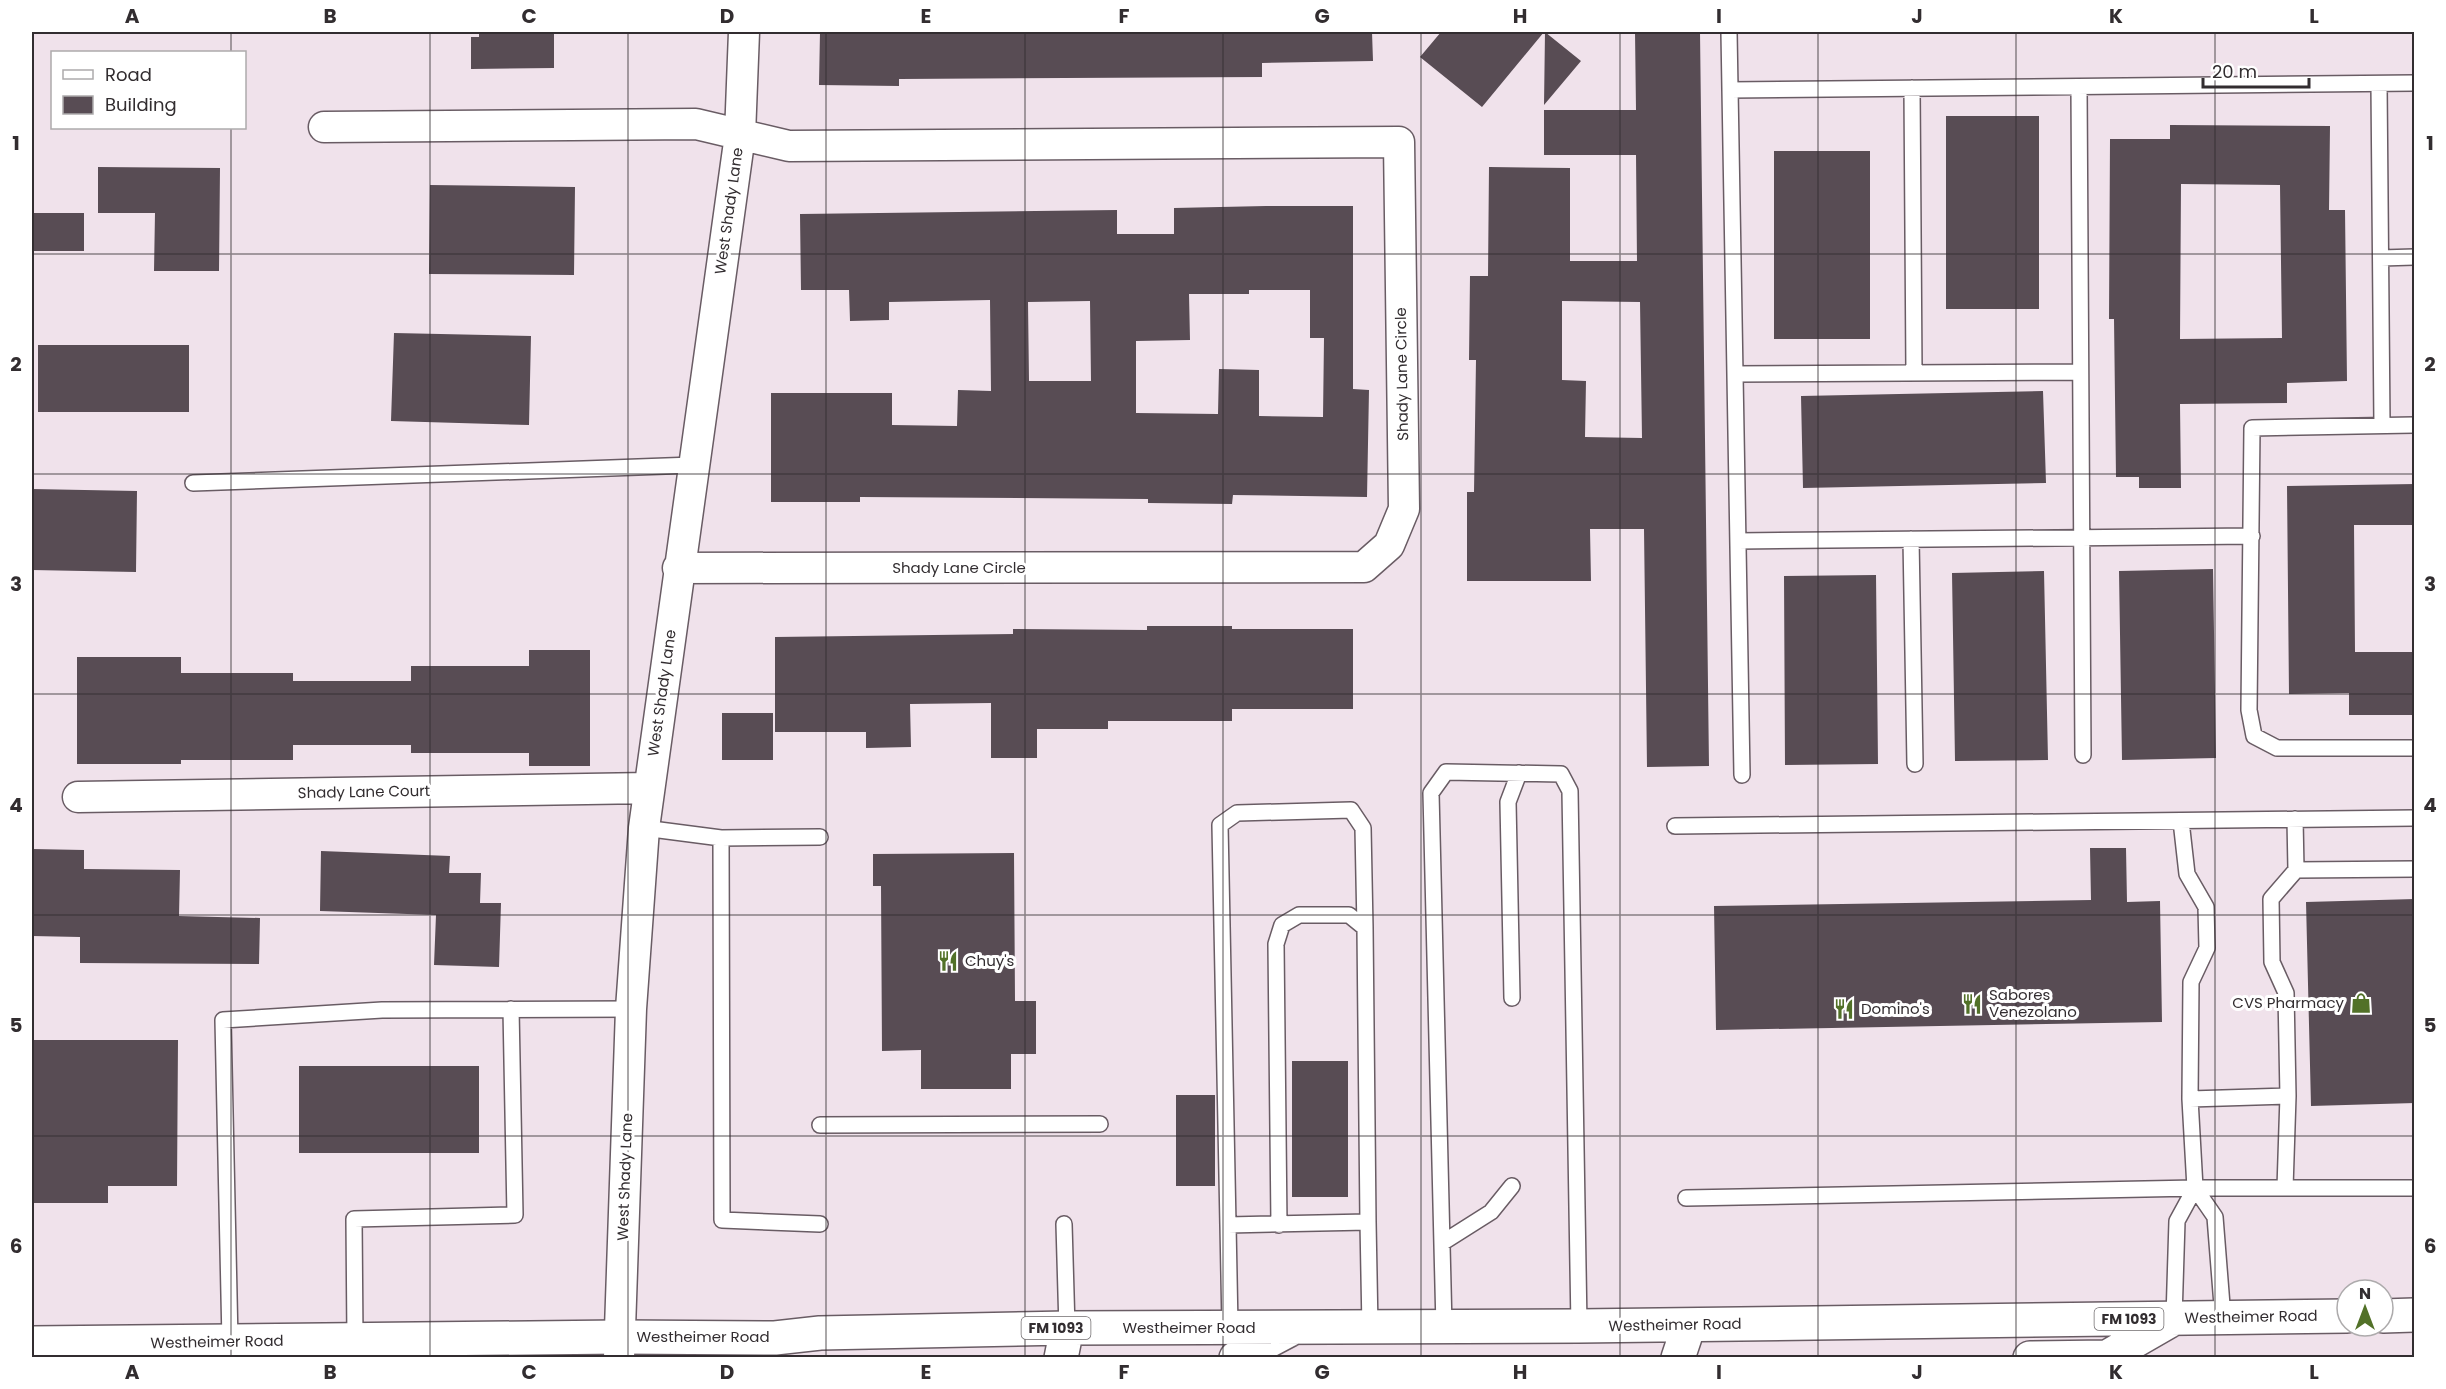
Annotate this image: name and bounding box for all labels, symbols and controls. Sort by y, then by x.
text: A [125,2,140,30]
text: B [323,2,337,30]
text: C [521,2,537,30]
text: D [720,2,734,30]
text: E [921,2,931,30]
text: F [1119,2,1130,30]
text: G [1314,2,1330,30]
text: H [1513,2,1527,30]
text: I [1716,2,1722,30]
text: J [1911,2,1923,30]
text: K [2109,2,2123,30]
text: L [2309,2,2319,30]
legend [51,51,246,129]
scale bar [2203,51,2310,89]
text: 20 m [2212,59,2257,84]
text: Road [105,62,152,87]
text: Building [105,92,177,117]
text: 1 [12,129,20,157]
text: 1 [2426,129,2434,157]
street label: West Shady Lane [709,146,748,276]
street label: Shady Lane Circle [1390,307,1413,441]
text: 2 [10,350,22,378]
text: 2 [2424,350,2436,378]
street label: Shady Lane Circle [892,557,1026,578]
text: 3 [10,570,22,598]
text: 3 [2424,570,2436,598]
street label: West Shady Lane [642,628,681,758]
street label: Shady Lane Court [298,780,430,803]
text: 4 [9,791,23,819]
text: 4 [2423,791,2437,819]
restaurant icon: Chuy's [936,949,960,973]
place label: Chuy's [965,950,1015,971]
place label: Sabores Venezolano [1989,984,2077,1022]
shop icon: CVS Pharmacy [2349,991,2373,1015]
restaurant icon: Sabores Venezolano [1960,992,1984,1016]
place label: CVS Pharmacy [2232,992,2345,1013]
restaurant icon: Domino's [1832,997,1856,1021]
place label: Domino's [1861,998,1930,1019]
text: 5 [10,1011,23,1039]
text: 5 [2424,1011,2437,1039]
street label: West Shady Lane [612,1113,637,1241]
text: 6 [10,1232,22,1260]
text: 6 [2424,1232,2436,1260]
north arrow [2335,1278,2395,1338]
text: N [2359,1282,2371,1305]
street label: Westheimer Road [2184,1305,2318,1328]
road number: FM 1093 [2094,1308,2164,1330]
street label: Westheimer Road [1608,1313,1742,1336]
road number: FM 1093 [1022,1317,1090,1339]
street label: Westheimer Road [1122,1317,1256,1338]
street label: Westheimer Road [636,1326,770,1347]
street label: Westheimer Road [150,1330,284,1353]
text: A [125,1358,140,1386]
text: B [323,1358,337,1386]
text: C [521,1358,537,1386]
text: D [720,1358,734,1386]
text: E [921,1358,931,1386]
text: F [1119,1358,1130,1386]
text: G [1314,1358,1330,1386]
text: H [1513,1358,1527,1386]
text: I [1716,1358,1722,1386]
text: J [1911,1358,1923,1386]
text: K [2109,1358,2123,1386]
text: L [2309,1358,2319,1386]

